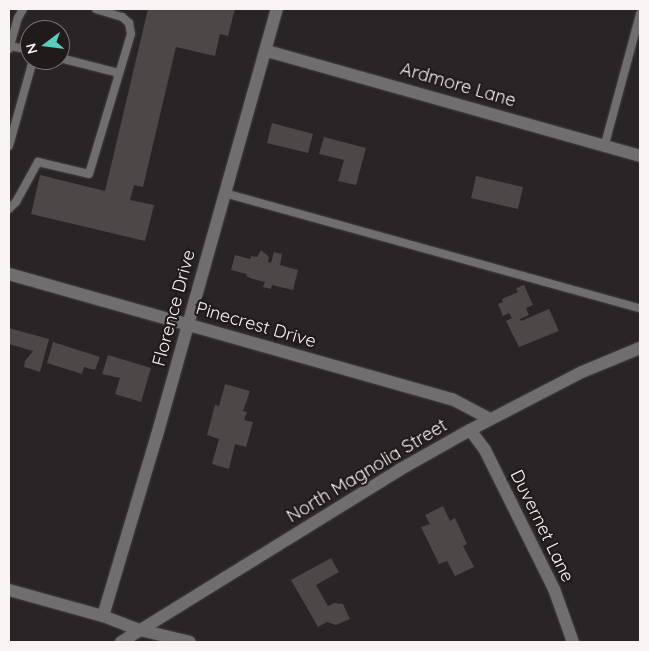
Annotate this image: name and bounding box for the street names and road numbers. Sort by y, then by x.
street label: Ardmore Lane [398,58,518,112]
street label: Florence Drive [148,247,200,369]
street label: Pinecrest Drive [193,298,319,352]
street label: North Magnolia Street [283,414,451,528]
street label: Duvernet Lane [505,466,579,586]

